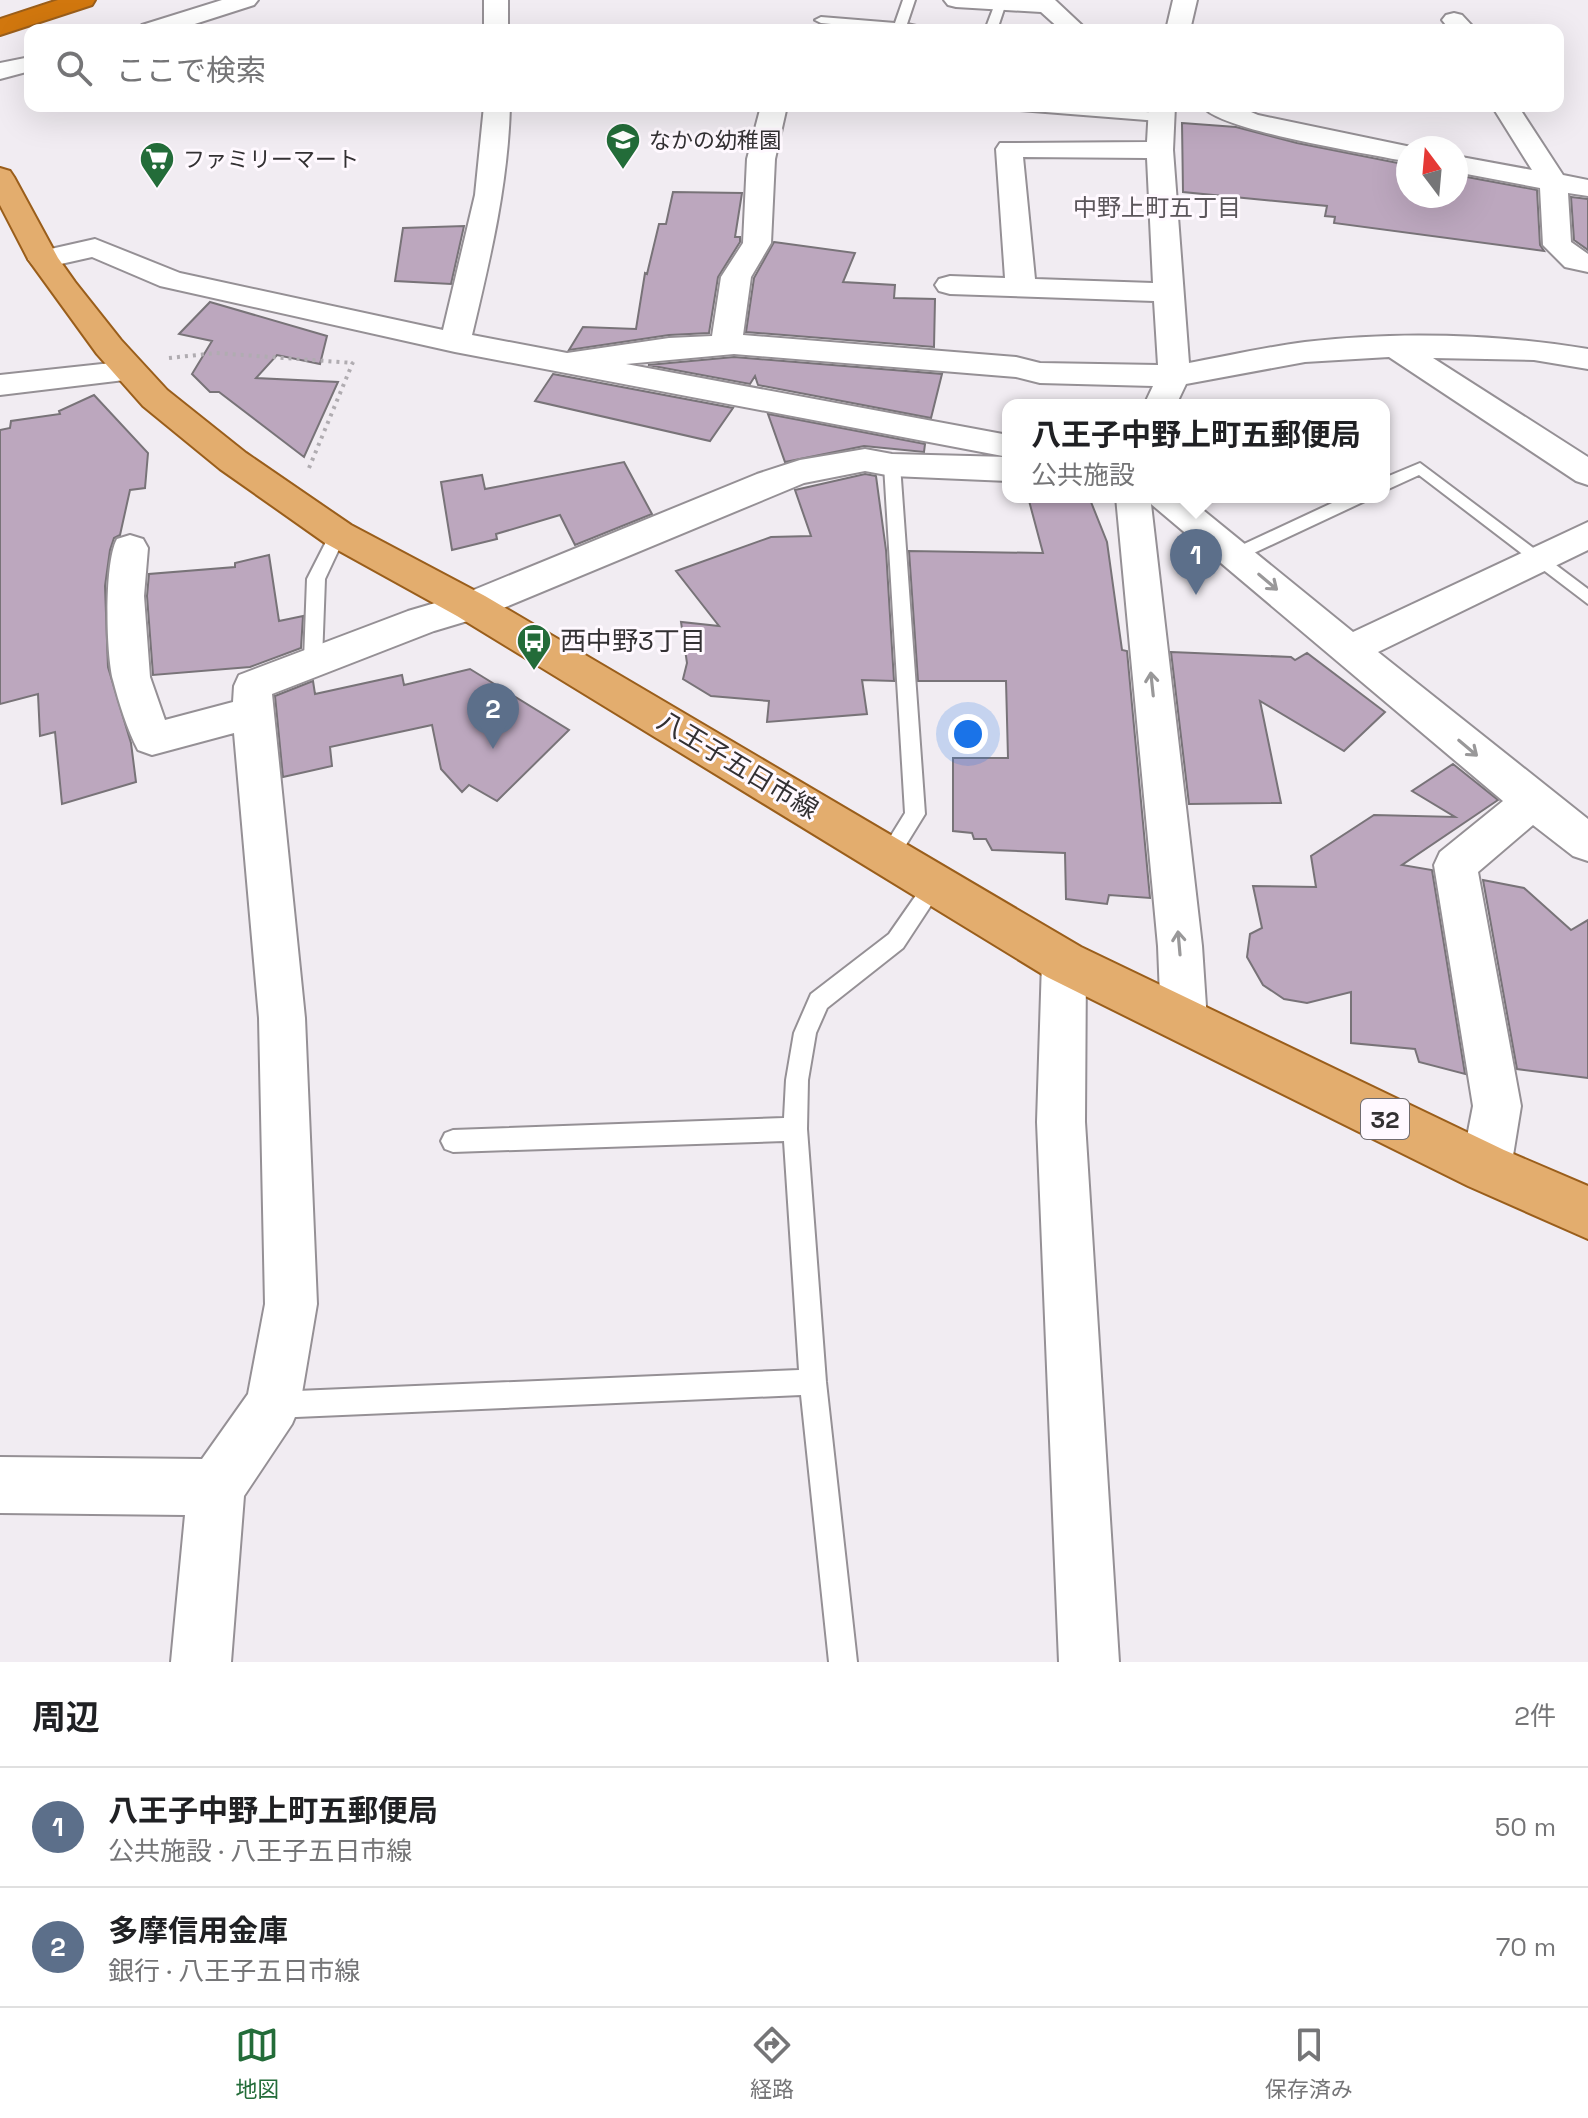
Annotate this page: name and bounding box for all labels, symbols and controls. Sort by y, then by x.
search box [24,24,1564,112]
icon: search [52,46,96,90]
text: ここで検索 [116,51,266,90]
school or university icon: なかの幼稚園 [604,121,642,171]
place label: なかの幼稚園 [649,126,781,154]
north arrow [1396,136,1468,208]
supermarket icon: ファミリーマート [138,140,176,190]
place label: ファミリーマート [183,145,359,173]
district label: 中野上町五丁目 [1073,192,1241,223]
popup [1002,399,1390,503]
text: 八王子中野上町五郵便局 [1031,415,1361,454]
text: 公共施設 [1031,458,1135,492]
pin: 1 [1170,529,1222,595]
one-way arrow [1257,573,1277,591]
bus stop icon: 西中野3丁目 [515,622,553,672]
place label: 西中野3丁目 [560,624,706,658]
one-way arrow [1145,671,1160,698]
pin: 2 [467,683,519,749]
street label: 八王子五日市線 [651,704,825,826]
your location [948,714,988,754]
one-way arrow [1457,739,1478,757]
one-way arrow [1171,930,1186,957]
road number: 32 [1361,1099,1409,1139]
text: 周辺 [32,1696,100,1739]
text: 2件 [1514,1699,1556,1733]
text: 八王子中野上町五郵便局 [108,1791,438,1830]
text: 1 [52,1810,64,1844]
text: 50 m [1495,1810,1556,1844]
text: 公共施設 · 八王子五日市線 [108,1834,412,1868]
text: 多摩信用金庫 [108,1911,288,1950]
text: 2 [50,1930,66,1964]
text: 70 m [1496,1930,1556,1964]
text: 銀行 · 八王子五日市線 [108,1954,360,1988]
tab: 地図 [235,2023,279,2103]
tab: 経路 [750,2023,794,2103]
tab: 保存済み [1265,2023,1353,2103]

